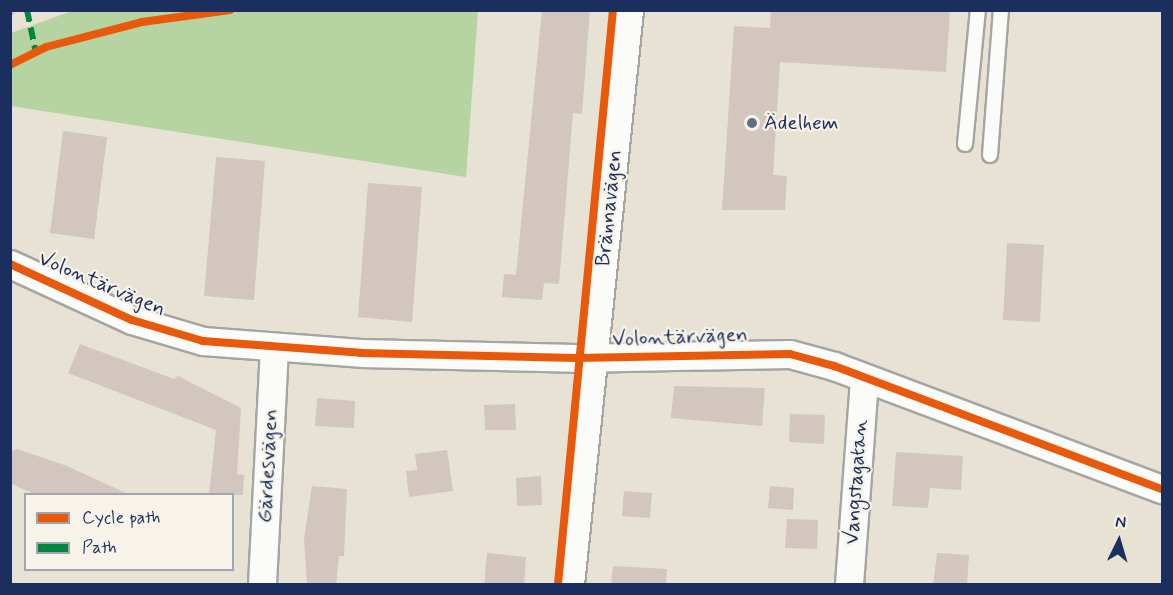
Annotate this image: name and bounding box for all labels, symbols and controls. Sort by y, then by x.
place label: Ädelhem [764,110,838,136]
marker: Ädelhem [745,116,759,130]
street label: Brännavägen [590,149,628,267]
street label: Volontärvägen [35,246,169,322]
street label: Volontärvägen [612,322,748,352]
street label: Gärdesvägen [252,408,284,524]
street label: Vangstagatan [839,419,873,545]
legend [24,493,234,571]
text: Cycle path [82,506,160,530]
north arrow [1089,511,1149,571]
text: N [1114,512,1127,533]
text: Path [82,536,117,560]

